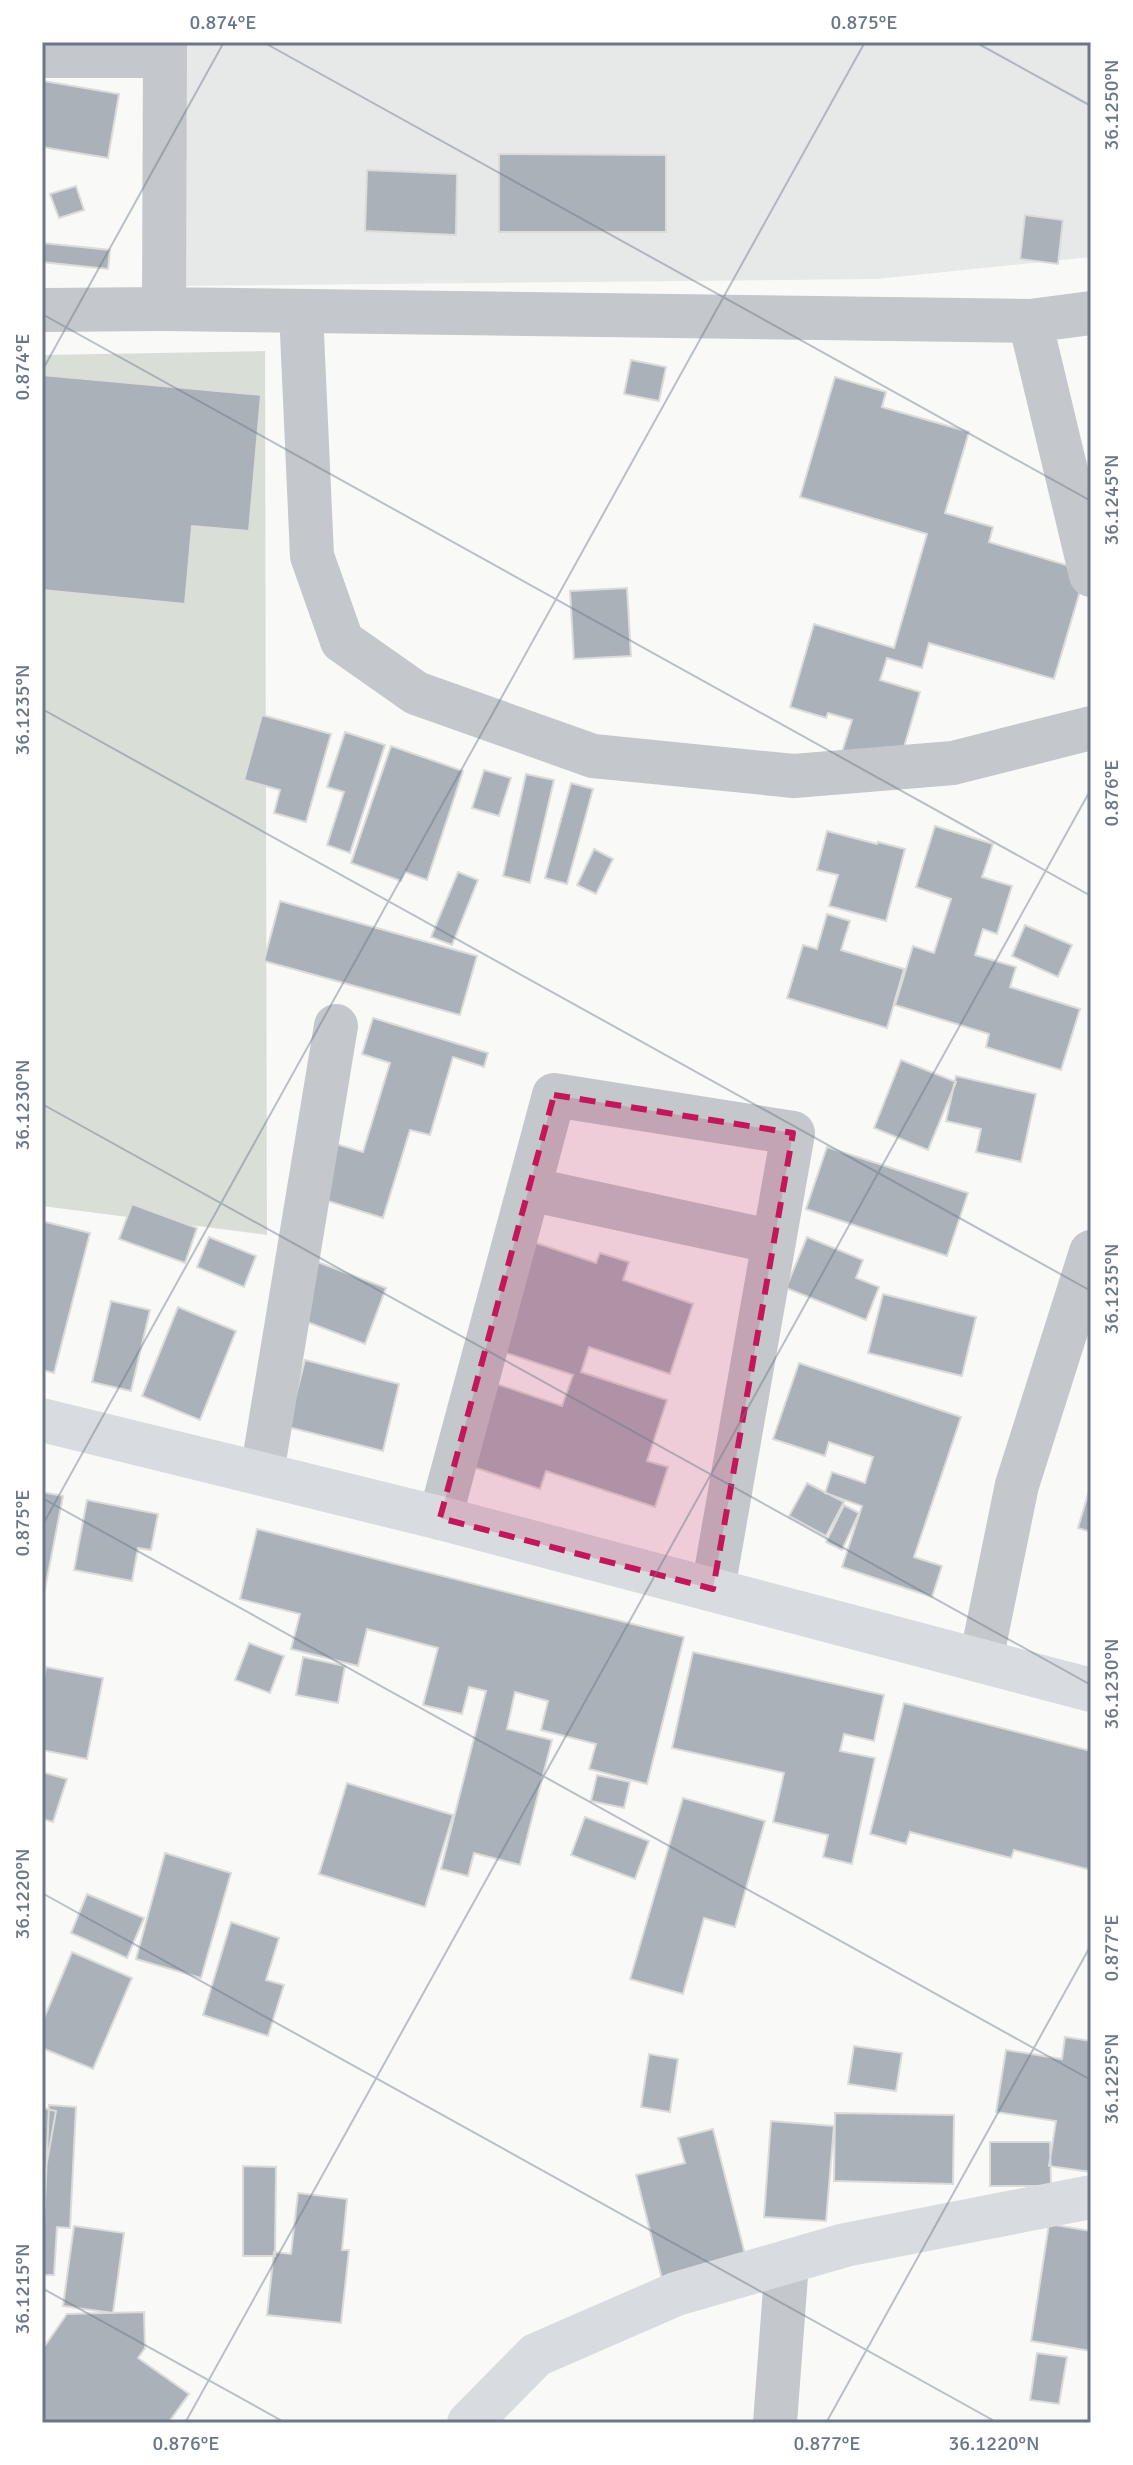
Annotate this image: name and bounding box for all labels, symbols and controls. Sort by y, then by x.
text: 0.874°E [189,10,257,35]
text: 0.875°E [830,10,898,35]
text: 36.1250°N [1099,59,1124,151]
text: 0.874°E [10,333,35,401]
text: 36.1245°N [1099,454,1124,546]
text: 36.1235°N [10,664,35,756]
text: 0.876°E [1099,759,1124,827]
text: 36.1230°N [10,1059,35,1151]
text: 36.1235°N [1099,1243,1124,1335]
text: 0.875°E [10,1489,35,1557]
text: 36.1230°N [1099,1638,1124,1730]
text: 36.1220°N [10,1848,35,1940]
text: 0.877°E [1099,1914,1124,1982]
text: 36.1225°N [1099,2033,1124,2125]
text: 36.1215°N [10,2243,35,2335]
text: 0.876°E [152,2431,220,2456]
text: 0.877°E [793,2431,861,2456]
text: 36.1220°N [948,2431,1040,2456]

